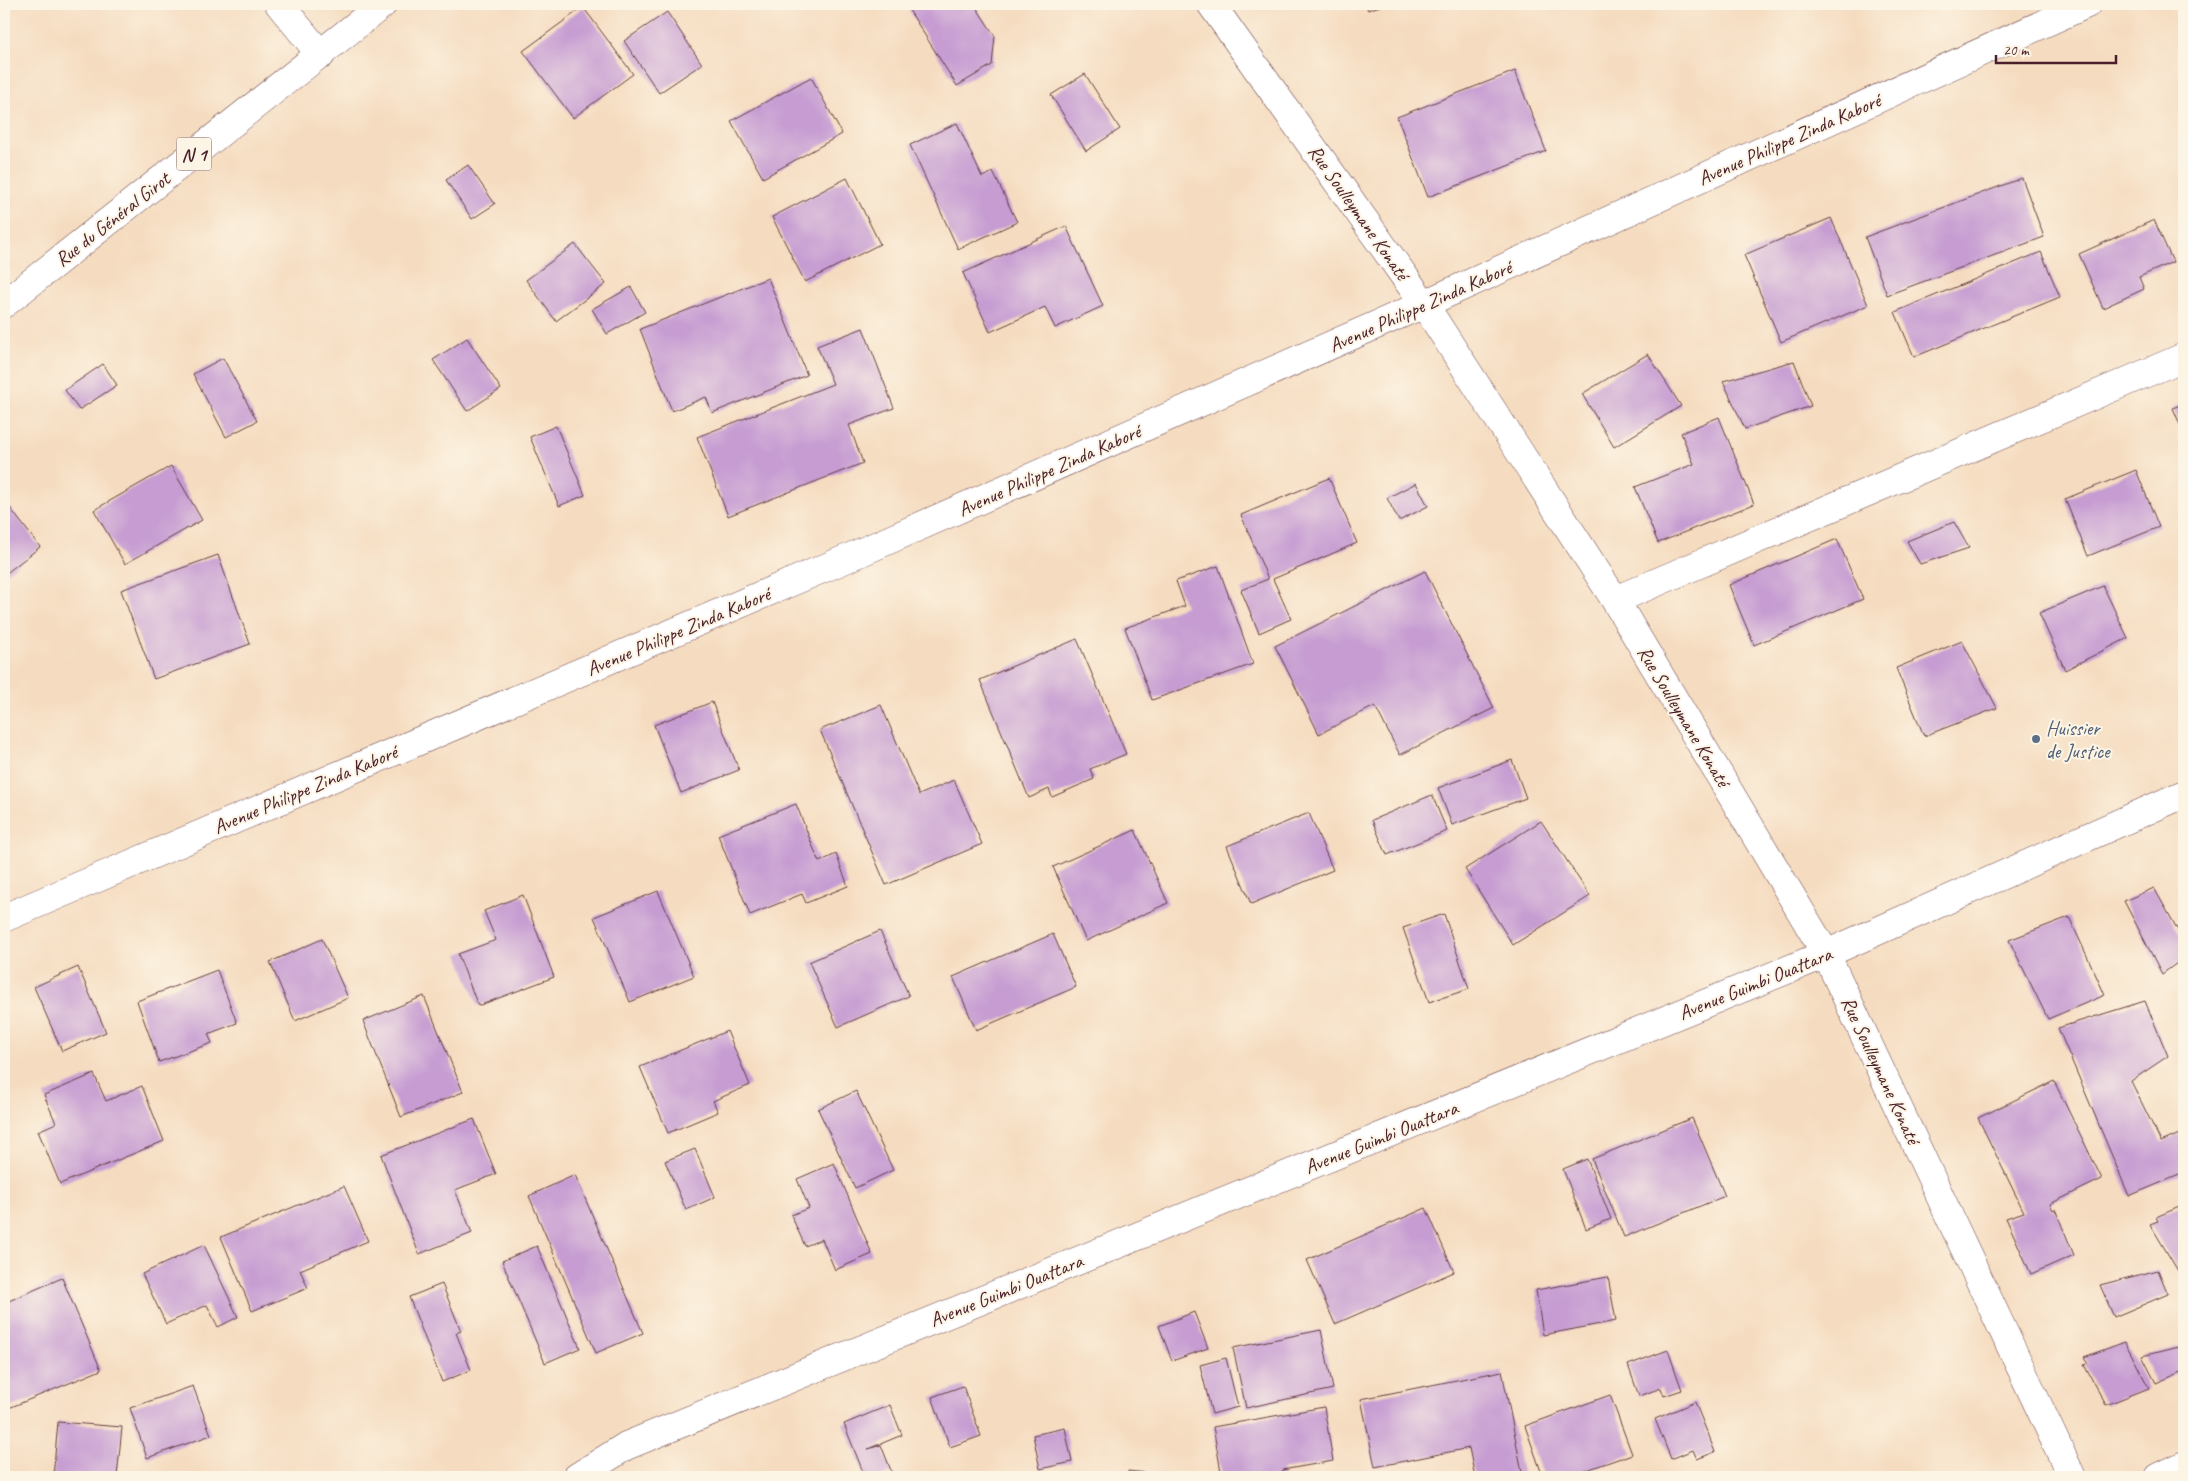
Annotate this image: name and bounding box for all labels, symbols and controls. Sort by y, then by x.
scale bar [1996,32,2116,64]
text: 20 m [2003,41,2030,60]
street label: Avenue Philippe Zinda Kaboré [1694,86,1888,191]
road number: N 1 [176,138,212,170]
street label: Rue Soulleymane Konaté [1303,140,1417,288]
street label: Rue du Général Girot [50,165,177,272]
street label: Avenue Philippe Zinda Kaboré [1325,253,1519,358]
street label: Avenue Philippe Zinda Kaboré [954,417,1148,522]
street label: Avenue Philippe Zinda Kaboré [582,580,777,682]
street label: Rue Soulleymane Konaté [1632,641,1737,794]
place label: Huissier de Justice [2046,716,2111,764]
marker: Huissier de Justice [2030,733,2042,745]
street label: Avenue Philippe Zinda Kaboré [209,738,404,840]
street label: Avenue Guimbi Ouattara [1675,941,1837,1026]
street label: Rue Soulleymane Konaté [1835,993,1927,1151]
street label: Avenue Guimbi Ouattara [1301,1095,1463,1180]
street label: Avenue Guimbi Ouattara [926,1248,1088,1333]

